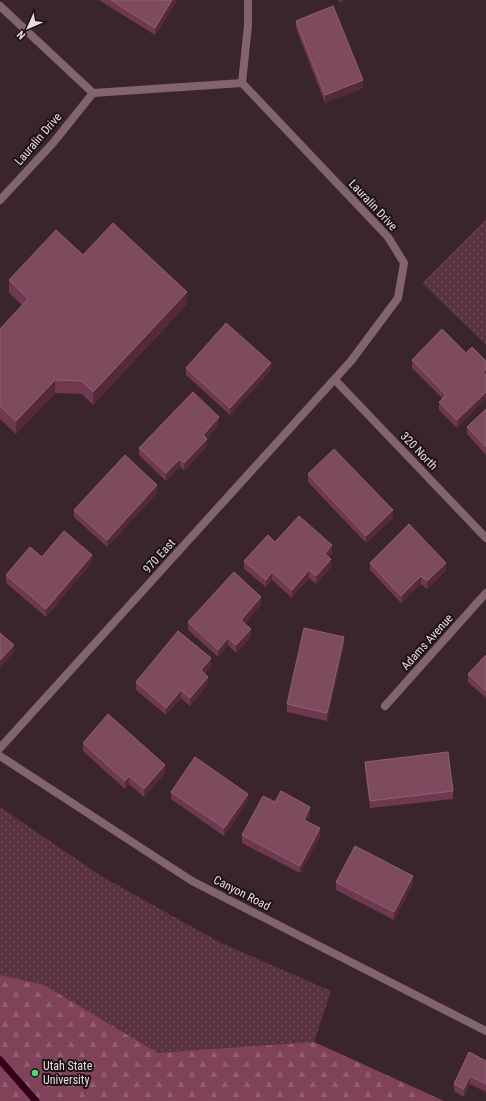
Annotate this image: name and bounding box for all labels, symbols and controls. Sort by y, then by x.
north arrow [8,8,48,48]
text: N [14,28,28,42]
street label: Lauralin Drive [12,110,65,168]
street label: Lauralin Drive [346,177,400,234]
street label: 320 North [398,429,441,473]
street label: 970 East [140,536,178,576]
street label: Adams Avenue [398,611,456,673]
street label: Canyon Road [211,873,273,913]
place label: Utah State University [43,1059,93,1087]
marker: Utah State University [30,1068,40,1078]

